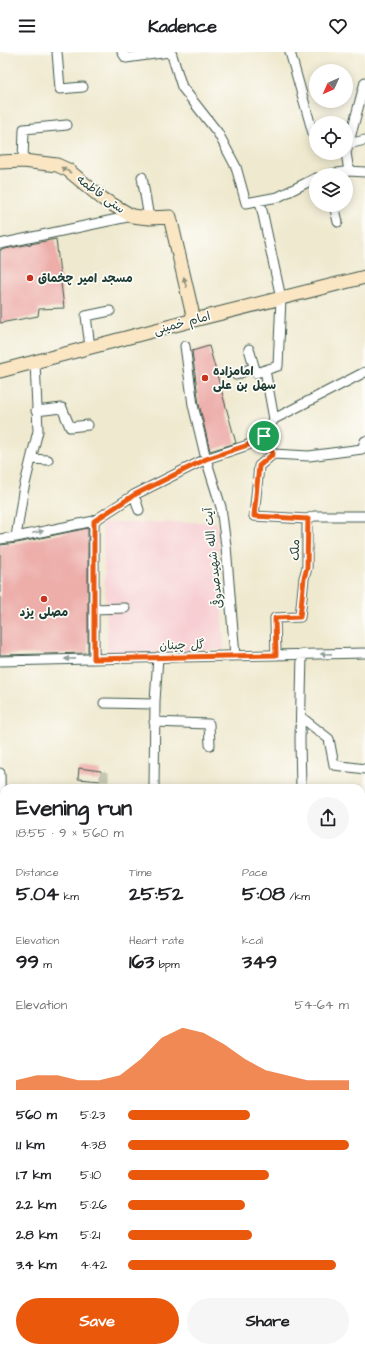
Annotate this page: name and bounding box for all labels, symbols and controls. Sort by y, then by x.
text: Kadence [148,14,217,39]
icon: menu [16,15,38,37]
icon: heart [327,15,349,37]
north arrow [309,64,353,108]
map controls [309,64,353,212]
button: locate [309,116,353,160]
one-way arrow [60,166,72,173]
button: layers [309,168,353,212]
street label: ستی فاطمه [73,171,128,218]
place label: مسجد امیر چخماق [38,270,133,287]
marker: مسجد امیر چخماق [25,273,35,283]
one-way arrow [182,276,188,288]
street label: امام خمینی [152,308,212,339]
place label: امامزاده سهل بن علی [213,363,276,394]
marker: امامزاده سهل بن علی [200,373,210,383]
pin [247,419,281,453]
icon: arrive [253,425,275,447]
street label: آیت الله شهیدصدوقی [200,506,227,609]
one-way arrow [32,529,45,535]
street label: ملک [287,539,304,561]
marker: مصلی یزد [39,594,49,604]
place label: مصلی یزد [20,604,68,621]
street label: گل چینان [159,637,205,654]
one-way arrow [319,651,332,657]
one-way arrow [63,656,76,662]
text: Evening run [16,793,132,824]
button: share [307,797,349,839]
text: 18:55 · 9 × 560 m [16,824,124,842]
text: Distance [16,865,59,880]
text: Time [129,865,152,880]
text: Pace [242,865,268,880]
text: 5.04 [16,880,59,908]
text: 25:52 [129,880,184,908]
text: 5:08 [242,880,285,908]
text: km [59,889,79,904]
text: /km [285,889,310,904]
text: Elevation [16,933,59,948]
text: Heart rate [129,933,184,948]
text: kcal [242,933,263,948]
text: 99 [16,948,39,976]
text: 163 [129,948,154,976]
text: 349 [242,948,277,976]
text: m [39,957,52,972]
text: bpm [154,957,180,972]
text: Elevation [16,996,67,1014]
text: 54–64 m [295,996,349,1014]
text: 560 m [16,1106,57,1124]
text: 5:23 [80,1106,105,1124]
text: 1.1 km [16,1136,44,1154]
text: 4:38 [80,1136,106,1154]
text: 1.7 km [16,1166,51,1184]
text: 5:10 [80,1166,101,1184]
text: 2.2 km [16,1196,56,1214]
text: 5:26 [80,1196,107,1214]
text: 2.8 km [16,1226,57,1244]
text: 5:21 [80,1226,100,1244]
text: 3.4 km [16,1256,57,1274]
text: 4:42 [80,1256,107,1274]
button: Save [16,1298,179,1344]
button: Share [187,1298,349,1344]

